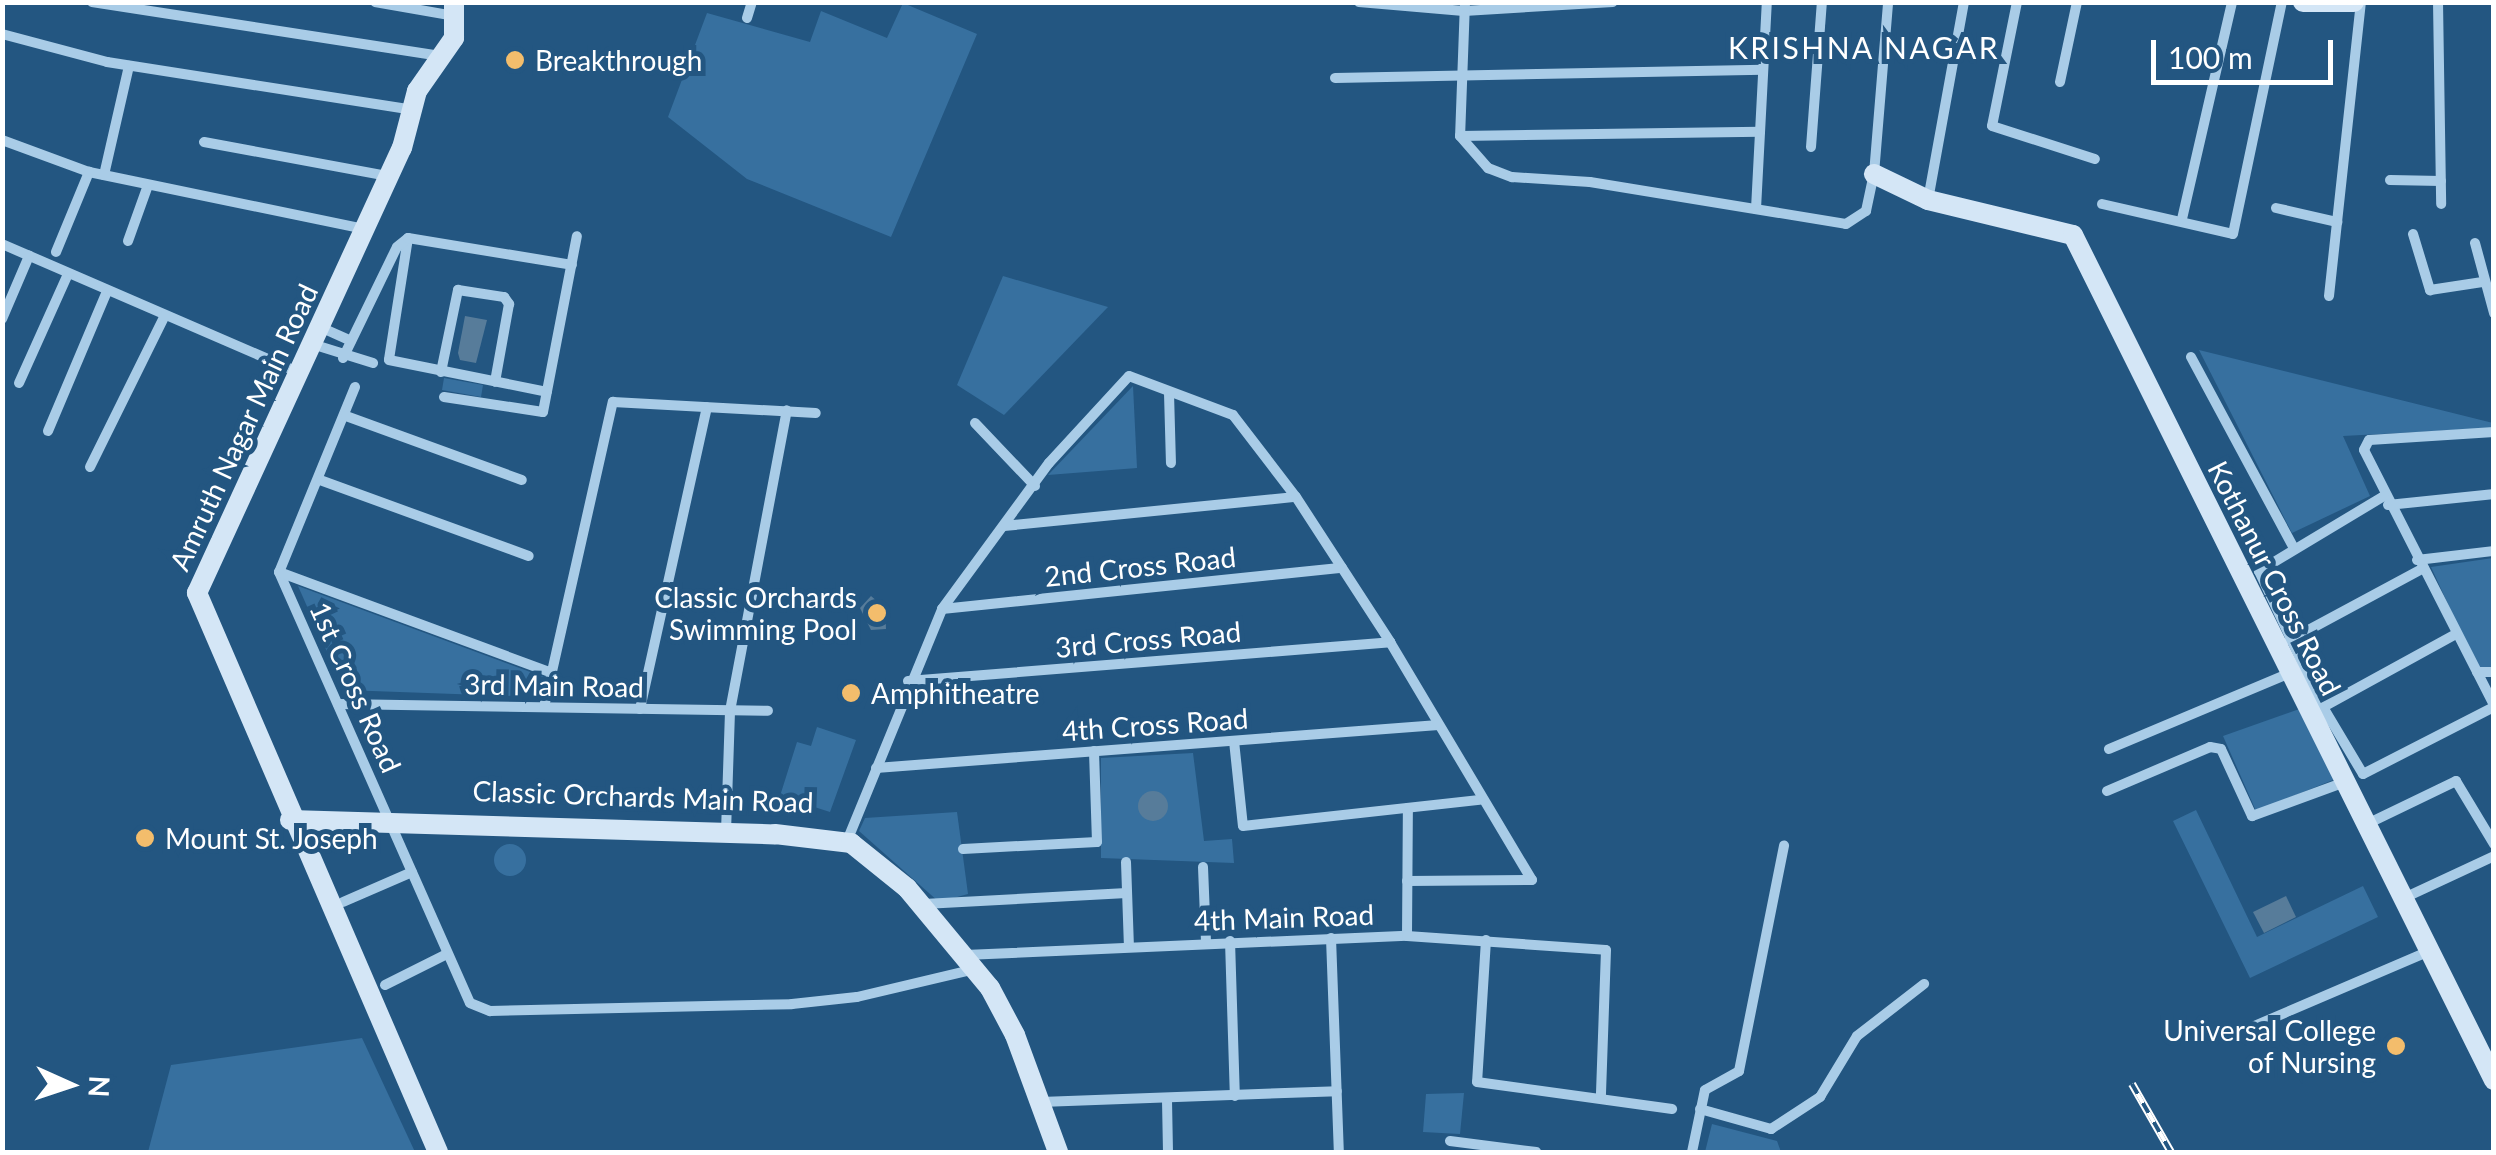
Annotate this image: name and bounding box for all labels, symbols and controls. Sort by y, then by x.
scale bar [2156,20,2338,82]
district label: KRISHNA NAGAR [1727,29,2001,65]
text: 100 m [2168,39,2253,75]
place label: Breakthrough [535,43,702,77]
marker: Breakthrough [504,49,526,71]
street label: Amruth Nagar Main Road [162,278,324,576]
street label: Kothanur Cross Road [2201,455,2349,701]
street label: 2nd Cross Road [1043,539,1237,593]
place label: Classic Orchards Swimming Pool [654,580,857,646]
street label: 1st Cross Road [303,596,409,778]
marker: Classic Orchards Swimming Pool [866,602,888,624]
street label: 3rd Cross Road [1054,614,1242,664]
street label: 3rd Main Road [464,667,644,703]
place label: Amphitheatre [871,676,1040,710]
marker: Amphitheatre [840,682,862,704]
street label: 4th Cross Road [1061,701,1249,747]
street label: Classic Orchards Main Road [472,773,814,819]
place label: Mount St. Joseph [165,821,378,855]
marker: Mount St. Joseph [134,827,156,849]
street label: 4th Main Road [1193,897,1375,937]
place label: Universal College of Nursing [2163,1013,2376,1079]
north arrow [20,1035,120,1135]
marker: Universal College of Nursing [2385,1035,2407,1057]
text: N [82,1075,118,1098]

